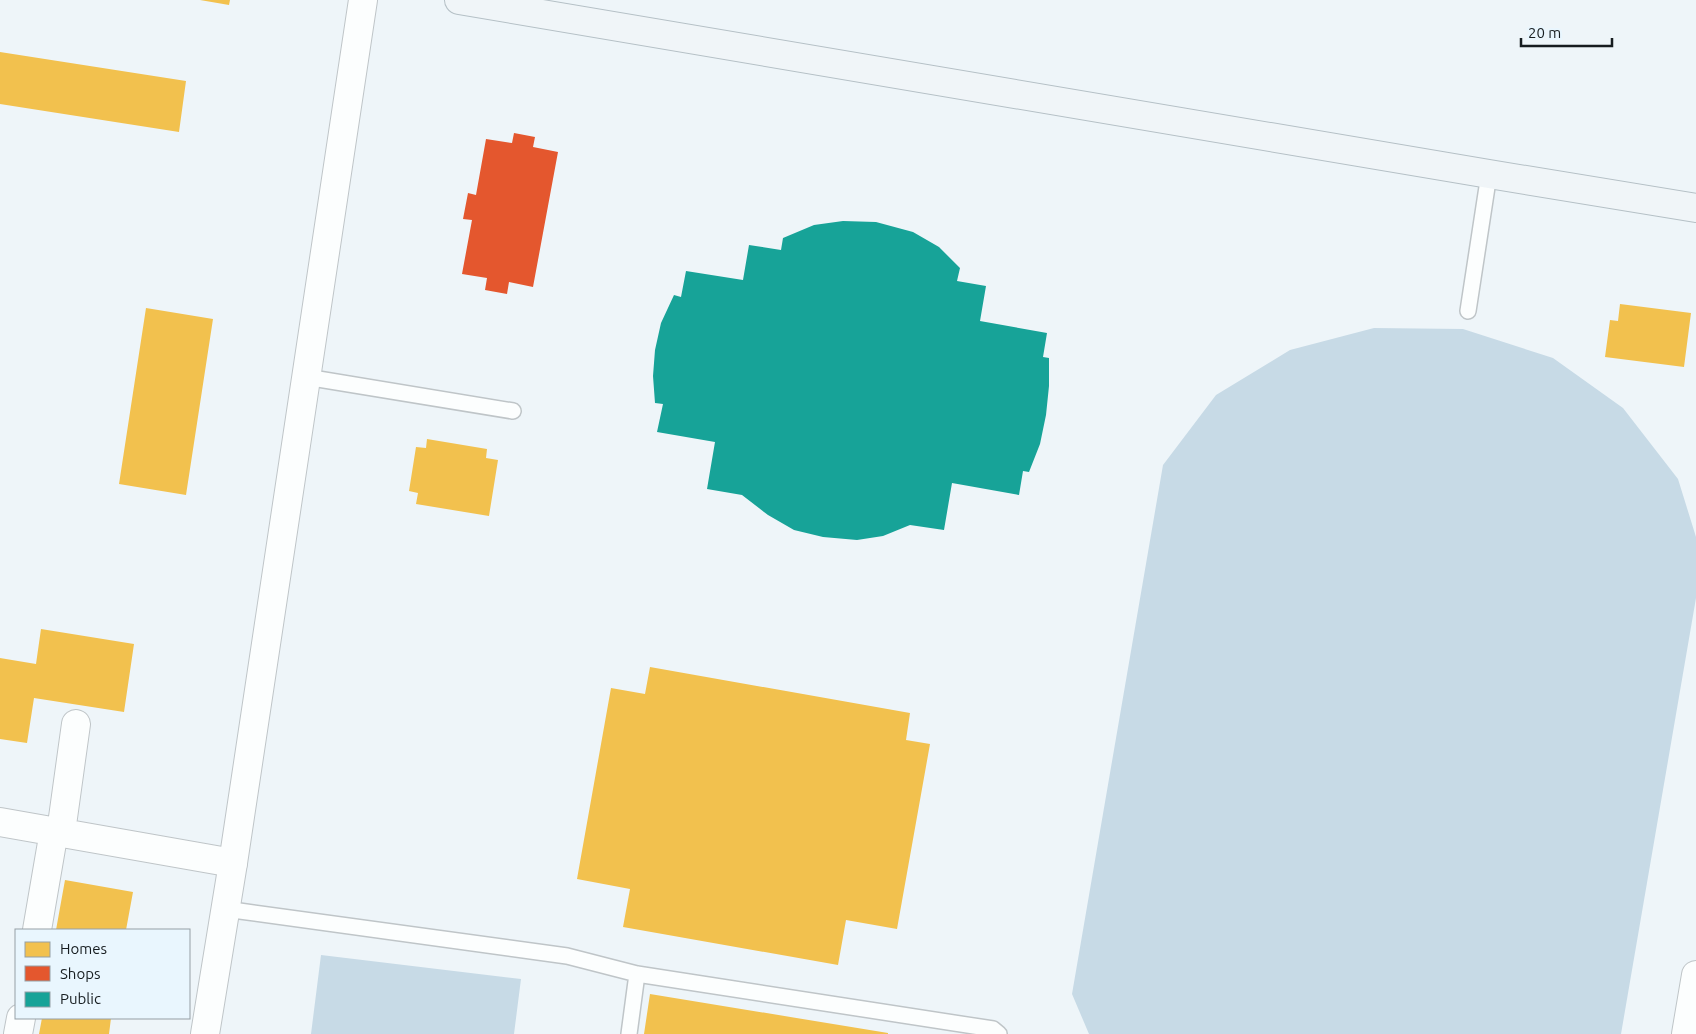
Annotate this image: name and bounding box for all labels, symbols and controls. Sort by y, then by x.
scale bar [1521,15,1612,47]
text: 20 m [1528,24,1561,41]
legend [15,929,190,1019]
text: Homes [60,940,107,957]
text: Shops [60,965,101,982]
text: Public [60,990,101,1007]

